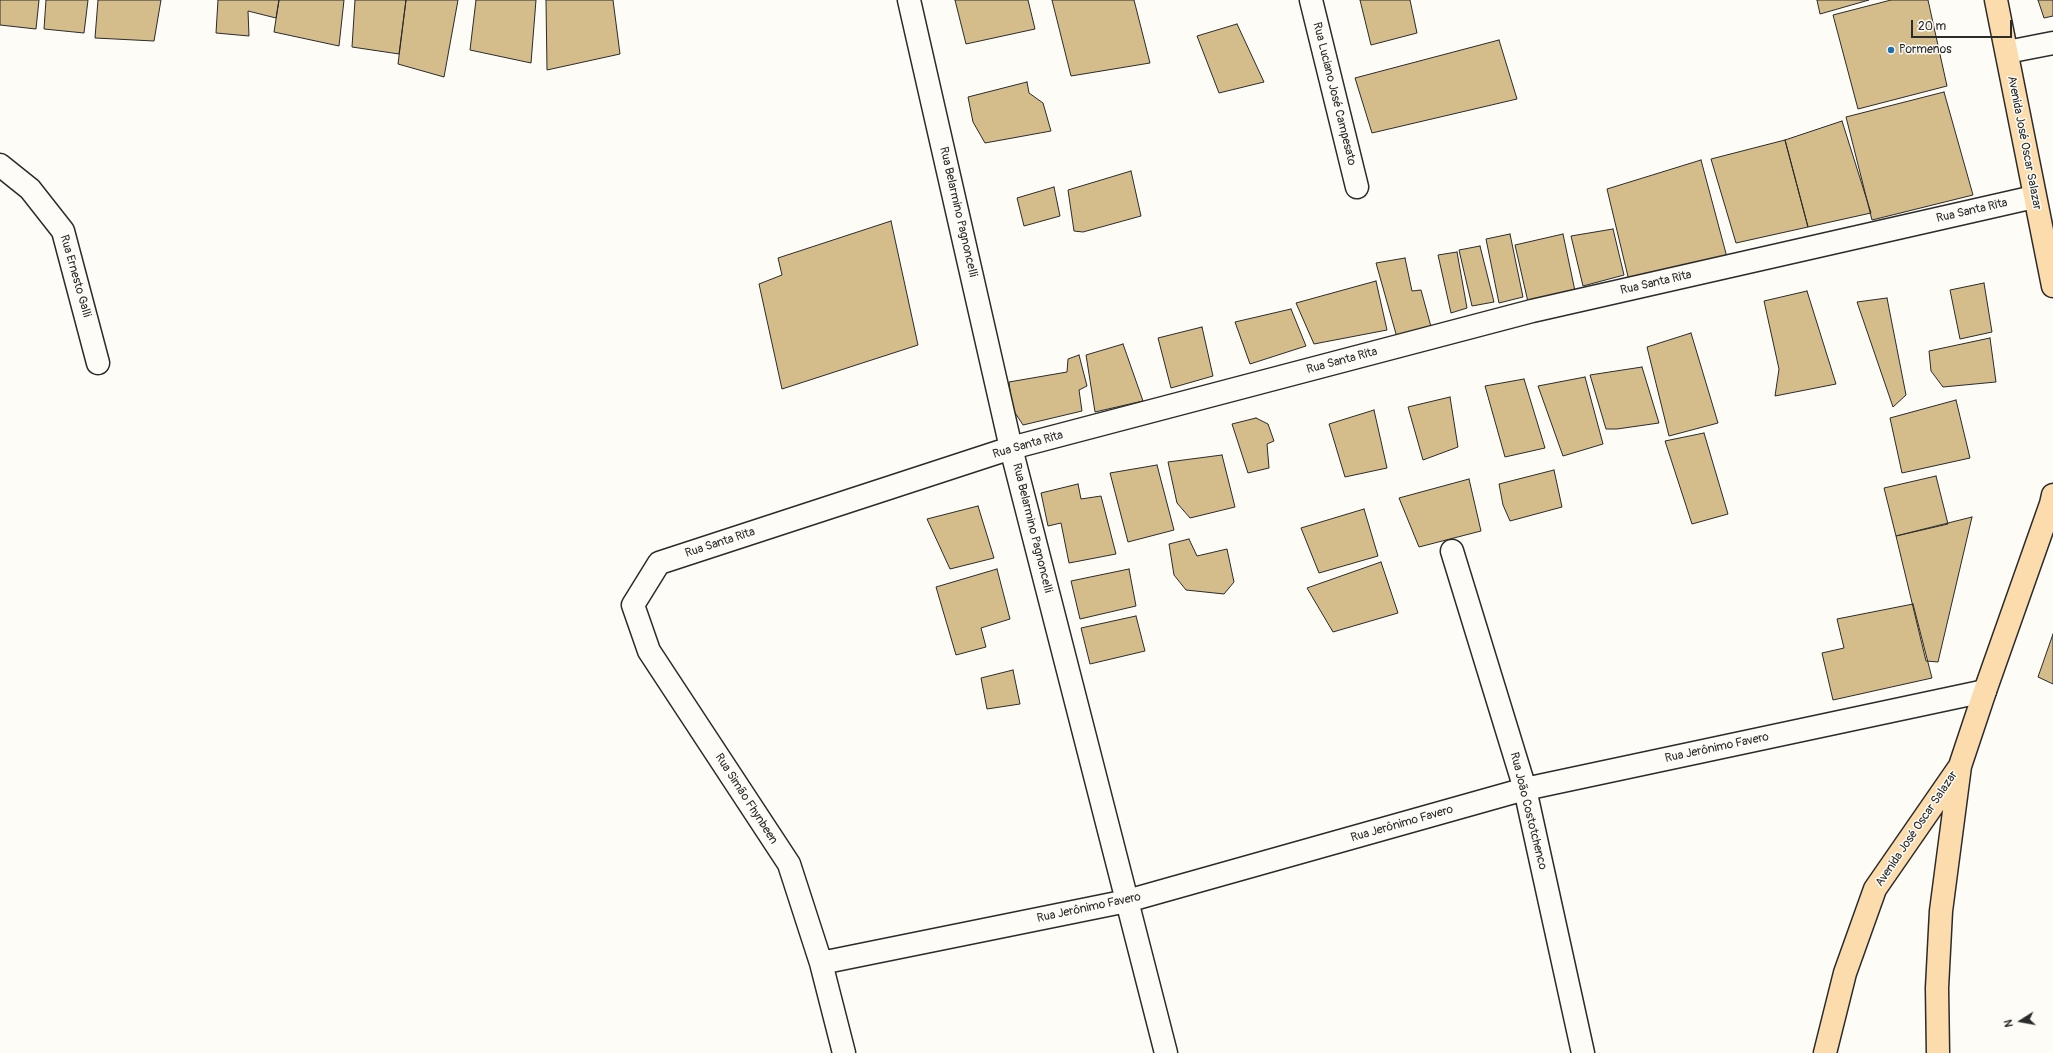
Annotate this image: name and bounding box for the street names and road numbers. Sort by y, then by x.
street label: Rua Luciano José Campesato [1309,21,1359,167]
street label: Avenida José Oscar Salazar [2004,75,2044,211]
street label: Rua Belarmino Pagnoncelli [936,146,980,278]
street label: Rua Santa Rita [1935,196,2009,226]
street label: Rua Ernesto Galli [56,233,94,319]
street label: Rua Santa Rita [1619,268,1693,298]
street label: Rua Santa Rita [1305,345,1379,377]
street label: Rua Santa Rita [991,428,1065,462]
street label: Rua Belarmino Pagnoncelli [1009,462,1055,594]
street label: Rua Santa Rita [683,525,757,561]
street label: Rua Jerônimo Favero [1664,730,1770,766]
street label: Rua Simão Fhynbeen [711,751,781,847]
street label: Rua João Costotchenco [1506,751,1550,871]
street label: Avenida José Oscar Salazar [1873,768,1961,890]
street label: Rua Jerônimo Favero [1349,802,1455,846]
street label: Rua Jerônimo Favero [1036,890,1142,926]

